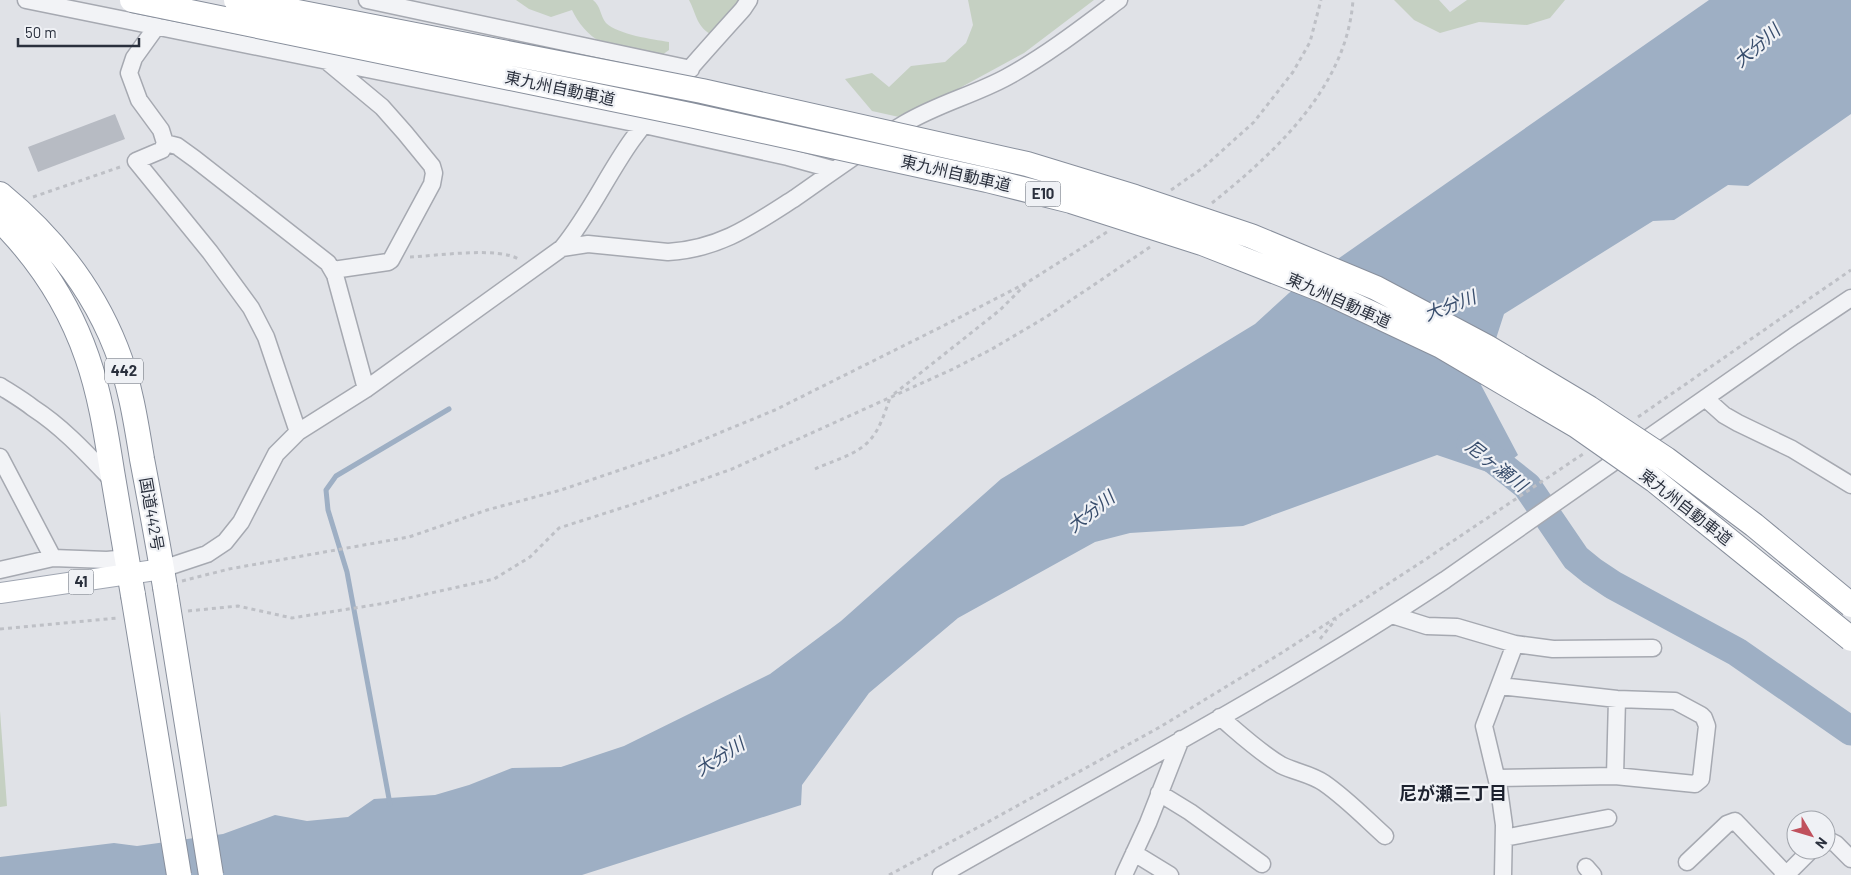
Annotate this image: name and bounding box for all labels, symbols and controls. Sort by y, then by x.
scale bar [18,15,139,47]
water label: 大分川 [1729,18,1785,71]
text: 50 m [25,23,57,41]
street label: 東九州自動車道 [503,67,617,108]
street label: 東九州自動車道 [899,151,1013,194]
road number: E10 [1026,182,1060,206]
street label: 東九州自動車道 [1284,268,1394,331]
water label: 大分川 [1420,284,1481,325]
road number: 442 [105,358,143,384]
water label: 尼ヶ瀬川 [1461,434,1533,497]
street label: 東九州自動車道 [1636,465,1736,549]
street label: 国道442号 [137,476,168,552]
water label: 大分川 [1062,485,1120,537]
road number: 41 [68,570,94,594]
water label: 大分川 [691,731,750,780]
district label: 尼が瀬三丁目 [1399,782,1507,804]
north arrow [1786,810,1836,860]
text: N [1812,834,1831,852]

